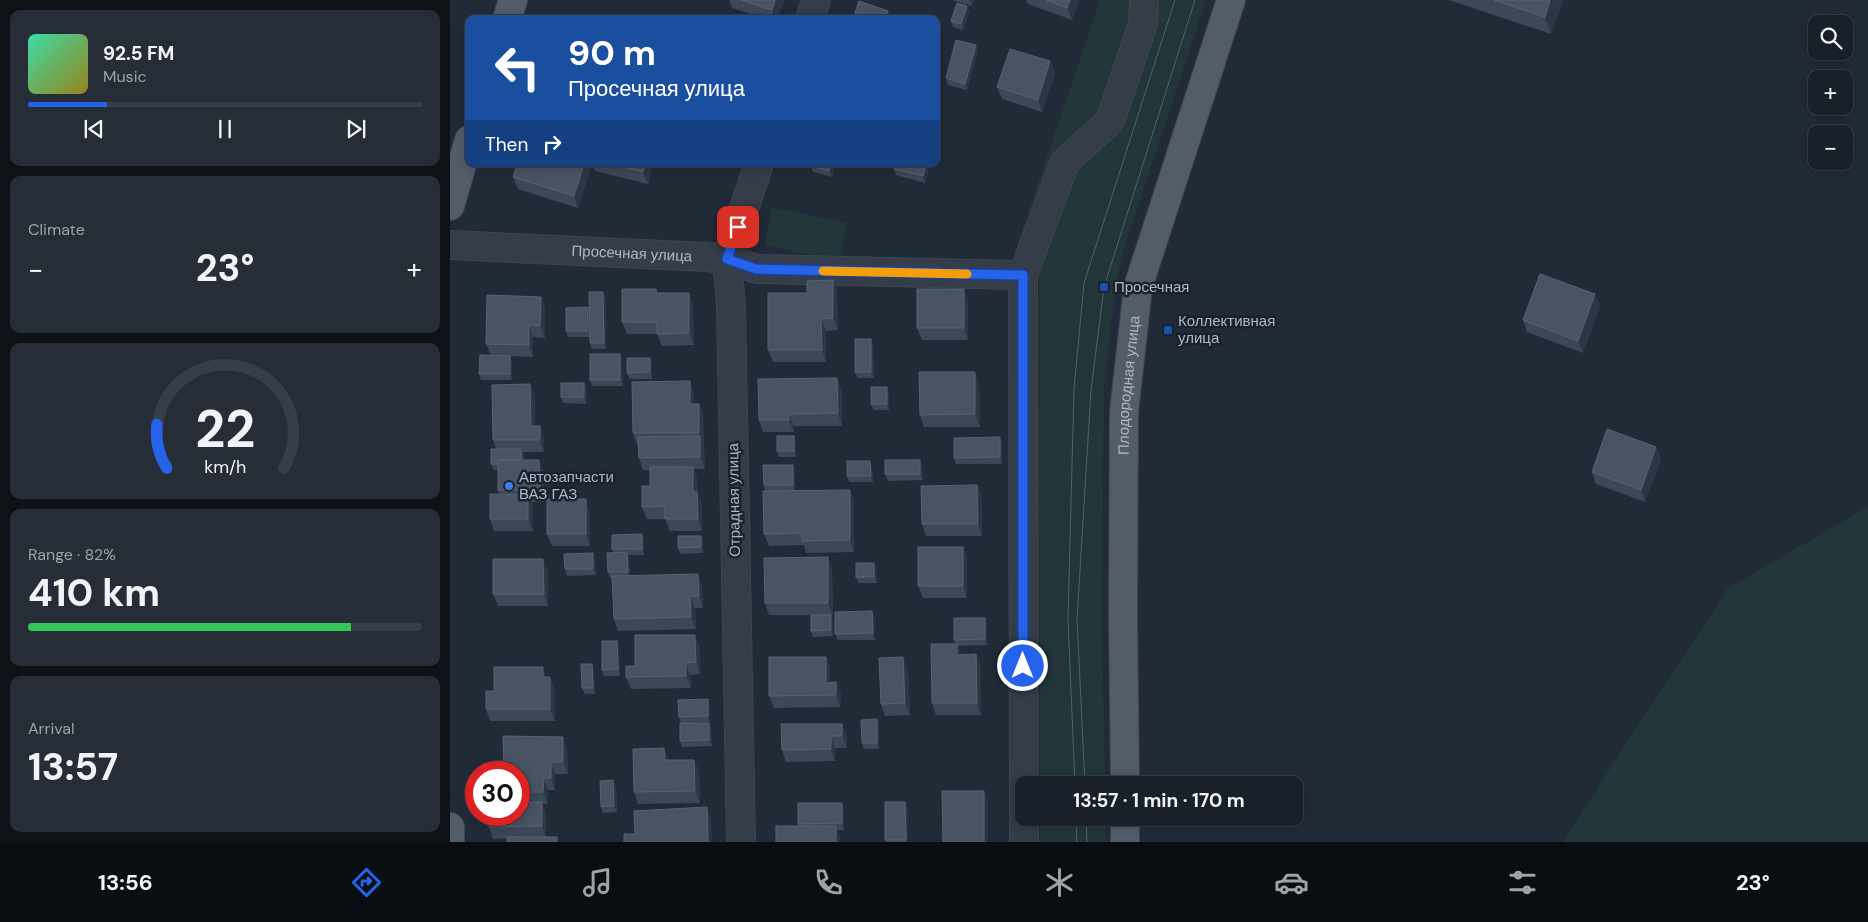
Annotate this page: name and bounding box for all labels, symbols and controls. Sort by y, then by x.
map controls [1808,15,1853,170]
button: search [1808,15,1853,60]
text: 90 m [568,30,656,76]
icon: left [485,35,550,100]
text: 92.5 FM [103,41,174,66]
text: Music [103,66,147,87]
button: + [1808,70,1853,115]
text: Просечная улица [568,74,745,103]
icon: previous [80,115,108,143]
icon: pause [211,115,239,143]
icon: next [342,115,370,143]
button: − [1808,125,1853,170]
icon: right [538,130,566,158]
text: Then [485,132,528,157]
pin [717,206,759,248]
icon: arrive [724,213,752,241]
text: Climate [28,219,85,240]
street label: Просечная улица [571,241,693,266]
text: 23° [196,243,254,293]
text: − [28,251,43,288]
text: + [407,251,422,288]
place label: Просечная [1114,277,1189,297]
marker: Просечная [1098,281,1110,293]
place label: Коллективная улица [1178,311,1275,348]
street label: Плодородная улица [1114,314,1145,455]
marker: Коллективная улица [1162,324,1174,336]
text: 22 [195,395,255,463]
street label: Отрадная улица [723,442,745,557]
text: km/h [204,455,246,479]
place label: Автозапчасти ВАЗ ГАЗ [519,467,614,504]
marker: Автозапчасти ВАЗ ГАЗ [503,480,515,492]
text: Range · 82% [28,544,116,565]
text: 410 km [28,568,160,618]
position arrow [996,639,1048,691]
text: Arrival [28,718,75,739]
text: 13:57 [28,742,118,792]
speed limit sign: 30 [465,761,530,826]
text: 13:57 · 1 min · 170 m [1073,788,1245,813]
icon: directions [349,865,384,900]
icon: music [580,865,615,900]
icon: phone [811,865,846,900]
icon: climate [1042,865,1077,900]
icon: car [1274,865,1309,900]
icon: filters [1505,865,1540,900]
text: 13:56 [98,868,153,897]
text: 23° [1736,868,1770,897]

